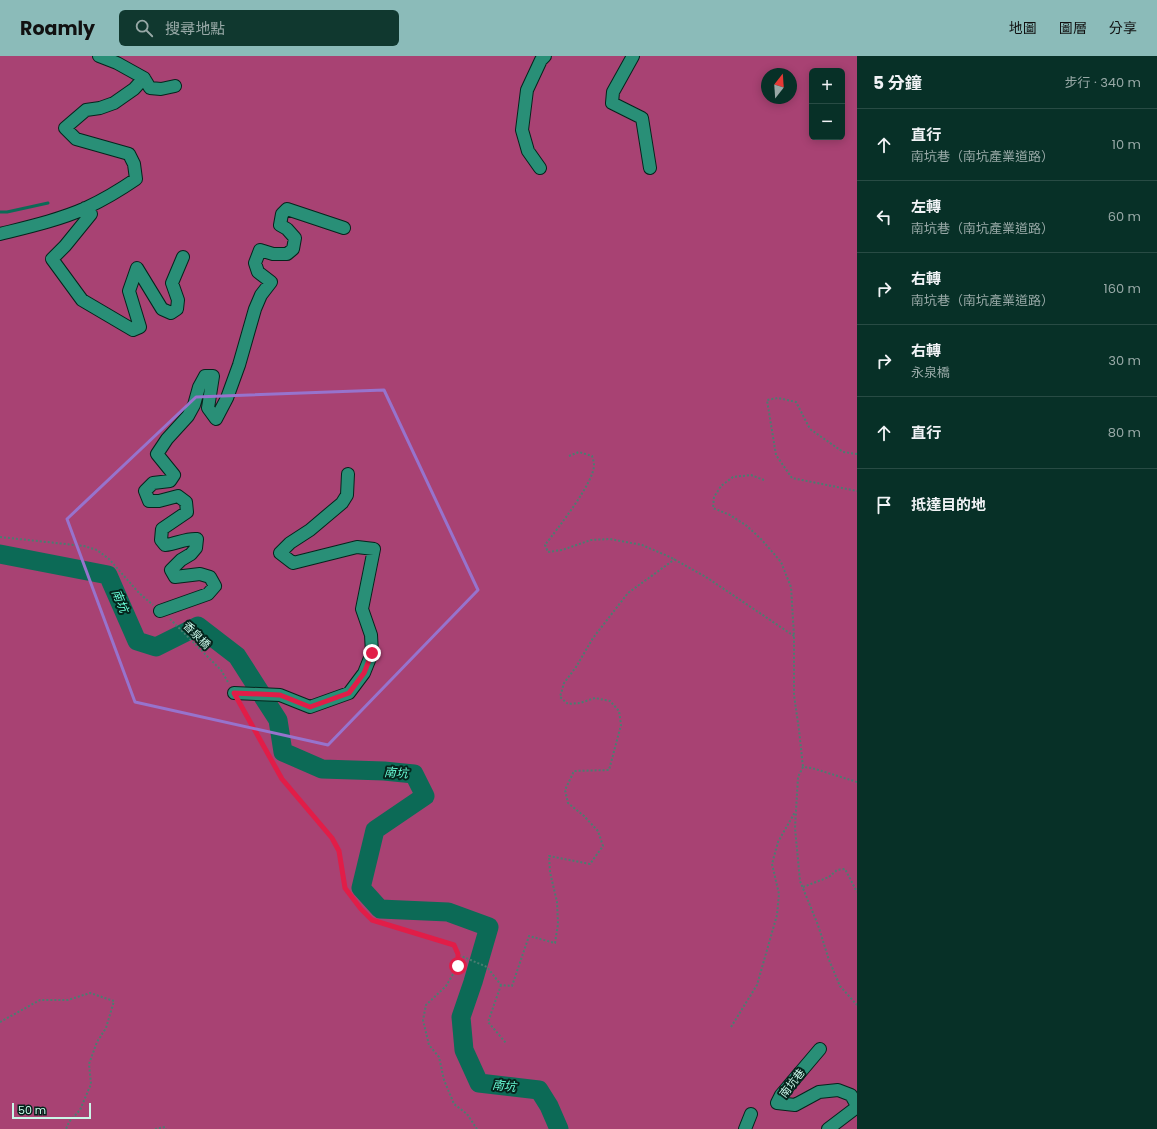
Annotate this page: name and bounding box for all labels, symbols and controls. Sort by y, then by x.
search box [119,10,399,46]
text: Roamly [20,15,95,42]
icon: search [133,17,155,39]
text: 搜尋地點 [165,18,225,39]
text: 地圖 [1009,18,1037,38]
text: 圖層 [1059,18,1087,38]
text: 分享 [1109,18,1137,38]
north arrow [761,68,797,104]
map controls [809,68,845,140]
button: + [809,68,845,104]
text: 5 分鐘 [873,71,922,95]
text: 步行 · 340 m [1064,73,1141,92]
button: − [809,104,845,140]
text: 直行 [911,124,941,145]
icon: ahead [873,134,895,156]
text: 10 m [1112,135,1141,154]
text: 南坑巷（南坑產業道路） [911,147,1054,166]
text: 左轉 [911,196,941,217]
icon: left [873,206,895,228]
text: 60 m [1108,207,1141,226]
text: 南坑巷（南坑產業道路） [911,219,1054,238]
text: 右轉 [911,268,941,289]
icon: right [873,278,895,300]
text: 160 m [1104,279,1141,298]
text: 南坑巷（南坑產業道路） [911,291,1054,310]
text: 右轉 [911,340,941,361]
icon: right [873,350,895,372]
text: 30 m [1108,351,1141,370]
text: 永泉橋 [911,363,950,382]
icon: ahead [873,422,895,444]
text: 直行 [911,422,941,443]
text: 80 m [1108,423,1141,442]
icon: arrive [873,494,895,516]
text: 抵達目的地 [911,494,986,515]
water label: 南坑 [108,586,134,617]
street label: 香泉橋 [180,618,214,652]
route end [363,644,381,662]
water label: 南坑 [384,763,410,782]
route start [449,957,467,975]
street label: 南坑巷 [776,1065,808,1101]
water label: 南坑 [491,1076,519,1095]
scale bar [12,1101,91,1120]
text: 50 m [18,1102,46,1118]

